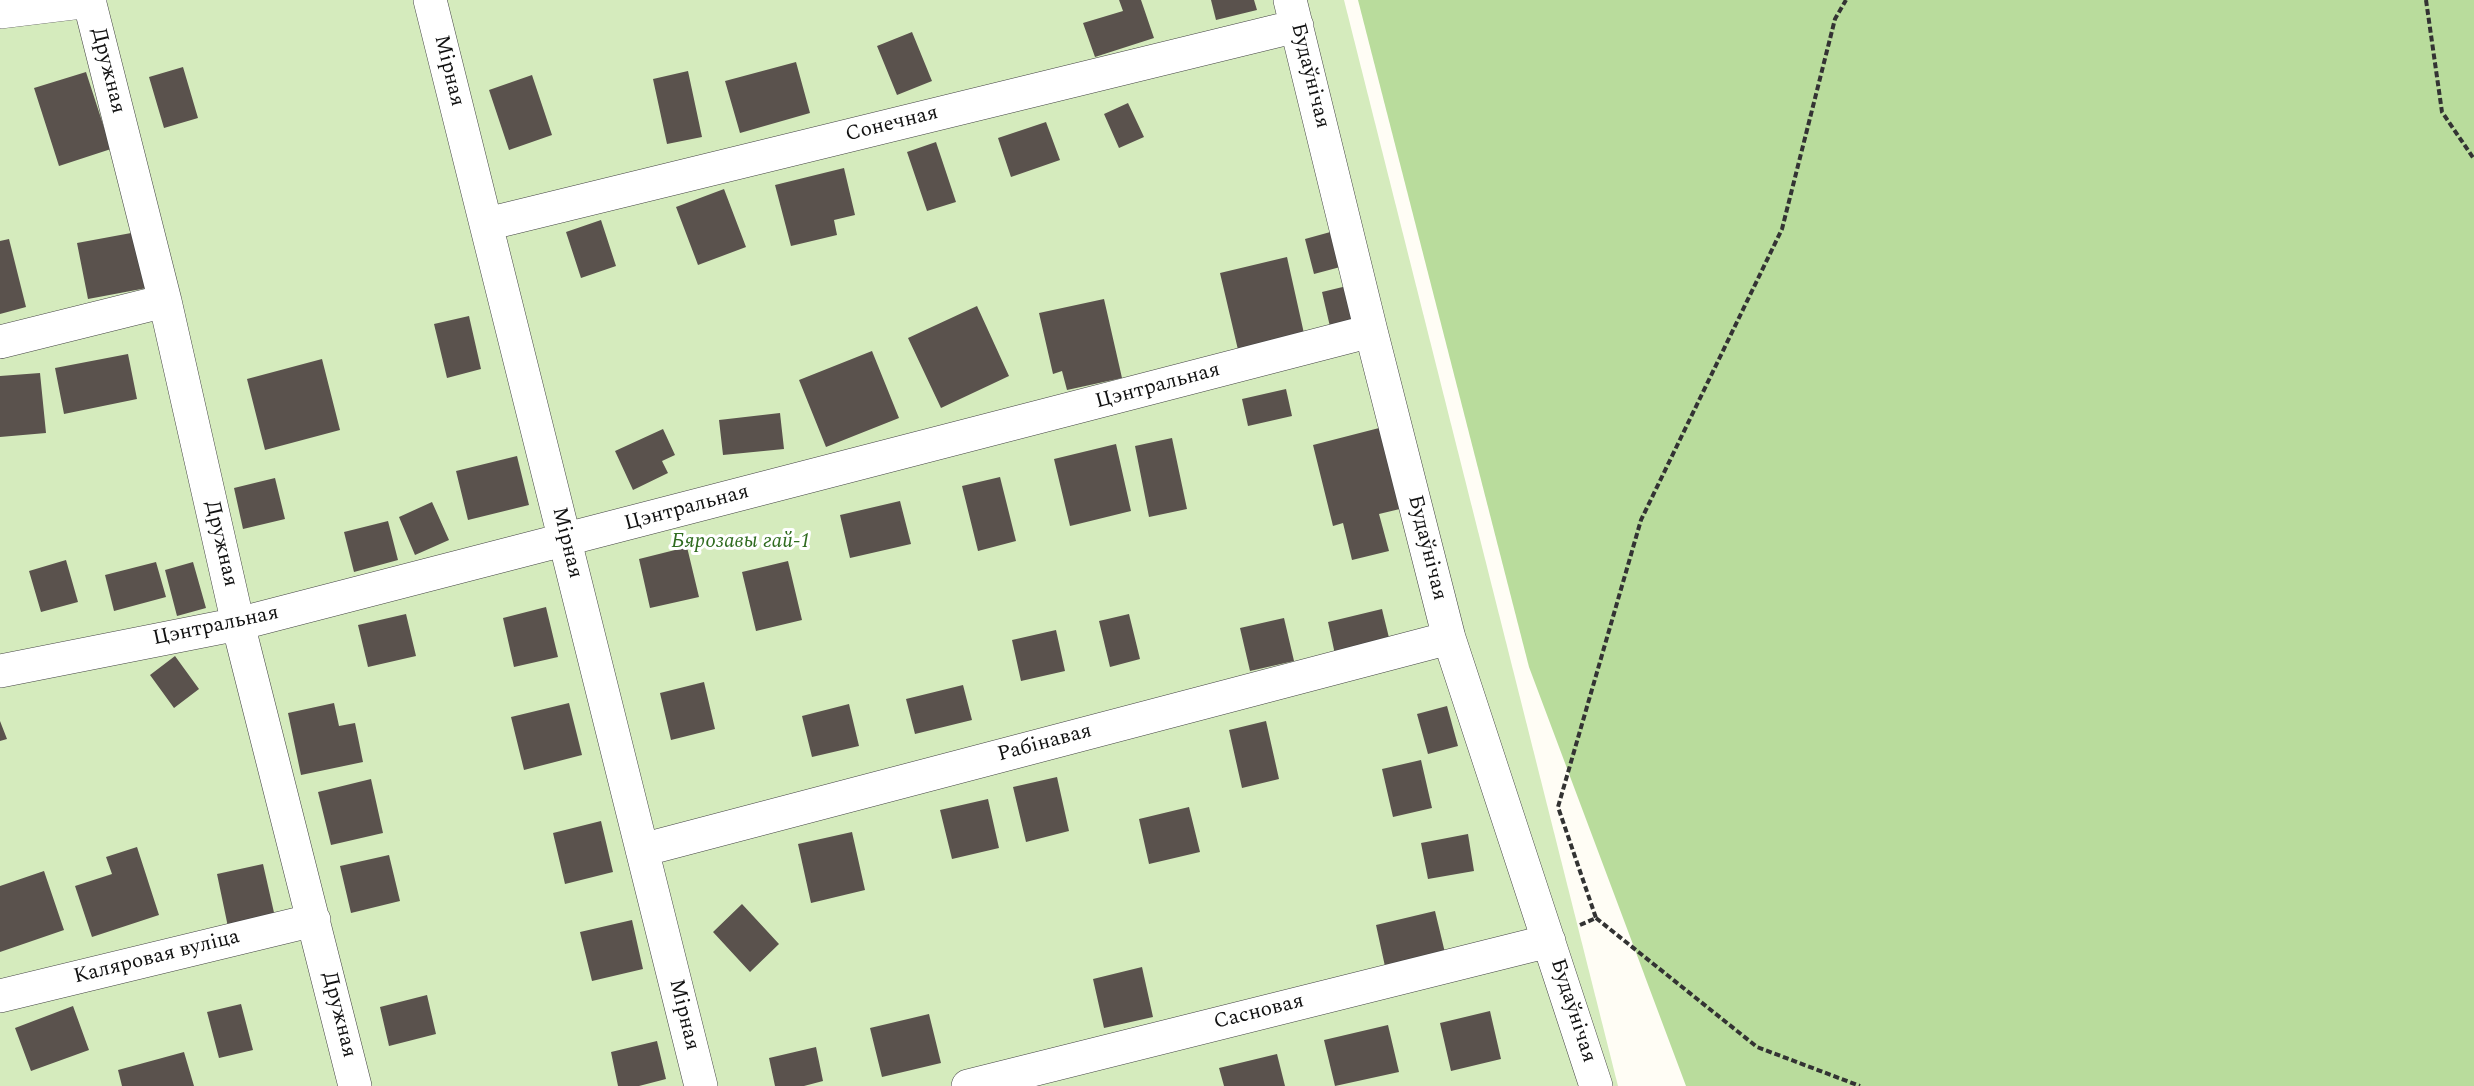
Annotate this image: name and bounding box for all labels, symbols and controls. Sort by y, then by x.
street label: Будаўнічая [1284,21,1334,131]
street label: Дружная [84,26,130,116]
street label: Мірная [427,33,469,109]
street label: Сонечная [843,101,941,149]
street label: Цэнтральная [1093,358,1223,416]
street label: Цэнтральная [622,480,752,538]
street label: Будаўнічая [1401,493,1451,603]
street label: Дружная [198,499,242,589]
street label: Мірная [545,505,587,581]
park label: Бярозавы гай-1 [671,530,811,556]
street label: Цэнтральная [151,601,281,653]
street label: Рабінавая [995,719,1095,769]
street label: Каляровая вуліца [72,925,242,991]
street label: Будаўнічая [1543,956,1601,1066]
street label: Дружная [315,970,361,1060]
street label: Мірная [662,977,704,1053]
street label: Сасновая [1211,990,1307,1036]

